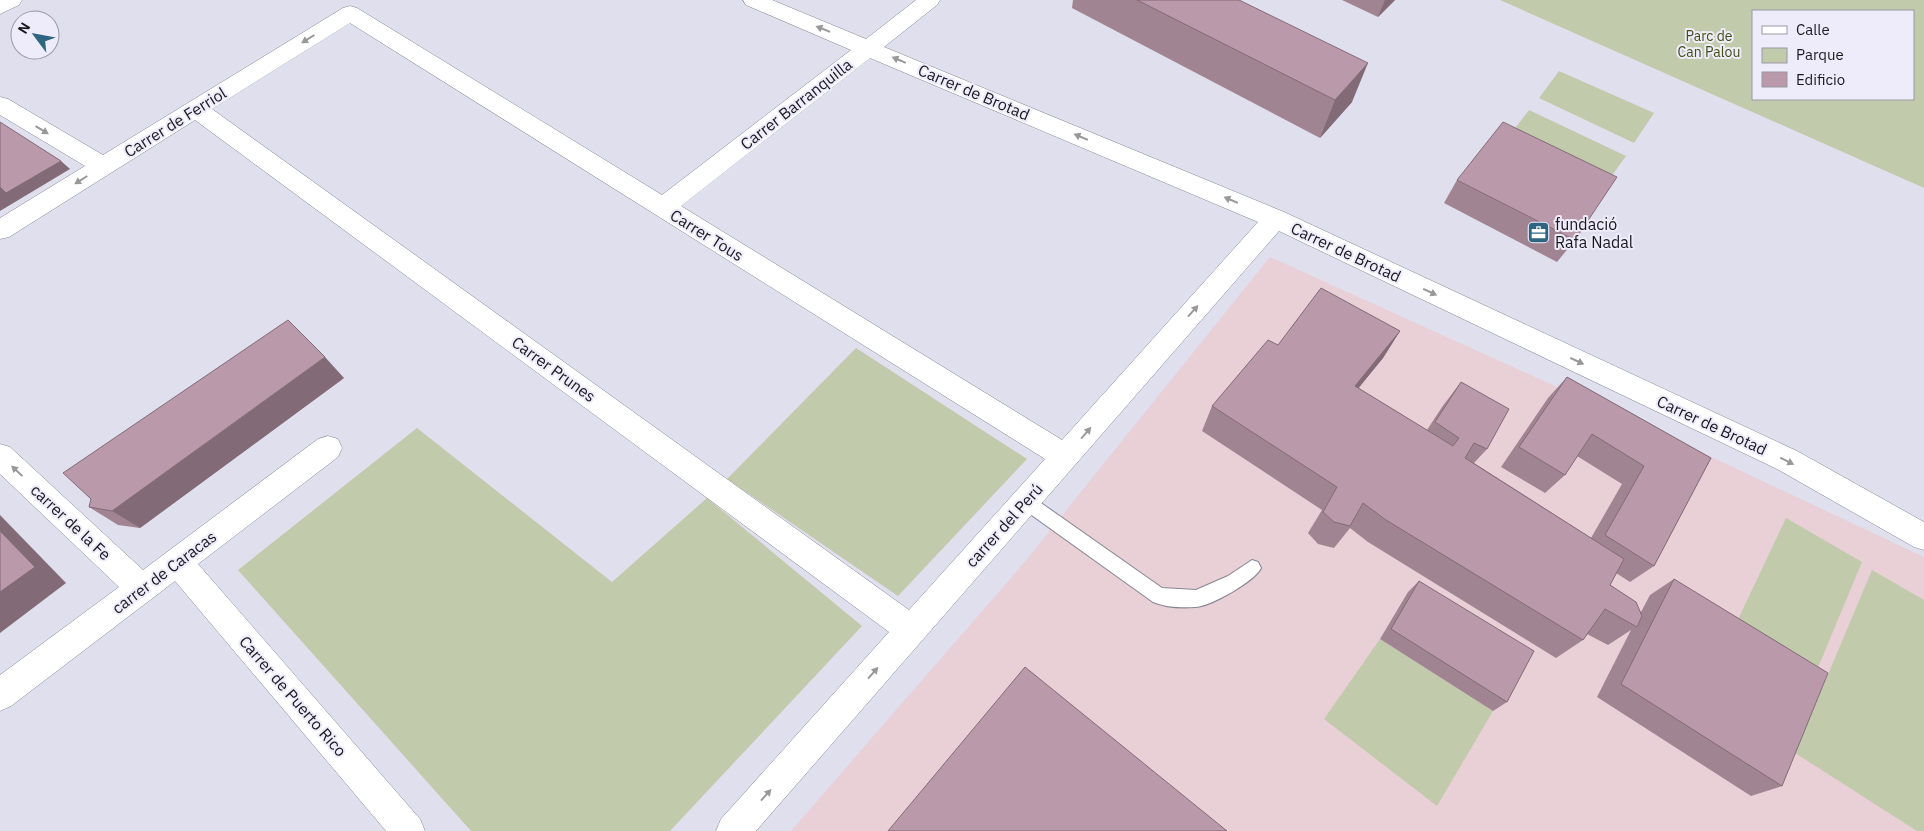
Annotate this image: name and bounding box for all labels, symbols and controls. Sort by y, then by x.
north arrow [10,10,60,60]
legend [1752,10,1914,100]
text: N [14,19,34,37]
text: Calle [1796,20,1830,39]
one-way arrow [815,25,830,33]
park label: Parc de Can Palou [1678,27,1740,61]
one-way arrow [302,34,315,44]
text: Parque [1796,45,1844,64]
street label: Carrer Barranquilla [736,54,856,154]
one-way arrow [892,56,906,64]
street label: Carrer de Brotad [915,60,1033,124]
text: Edificio [1796,70,1845,89]
street label: Carrer de Ferriol [120,83,230,161]
one-way arrow [35,126,49,134]
one-way arrow [1074,132,1088,140]
one-way arrow [74,175,88,184]
one-way arrow [1223,195,1238,203]
street label: Carrer Tous [667,205,747,265]
place label: fundació Rafa Nadal [1555,214,1633,252]
street label: Carrer de Brotad [1288,218,1404,286]
office icon: fundació Rafa Nadal [1527,221,1551,245]
one-way arrow [1423,288,1437,296]
one-way arrow [1187,306,1199,318]
street label: Carrer Prunes [508,332,600,406]
one-way arrow [1570,357,1584,365]
street label: Carrer de Brotad [1654,391,1770,459]
one-way arrow [1080,427,1091,440]
one-way arrow [1780,457,1795,465]
one-way arrow [11,465,23,477]
street label: carrer del Perú [961,479,1047,571]
street label: carrer de la Fe [27,480,115,564]
street label: carrer de Caracas [108,526,220,618]
street label: Carrer de Puerto Rico [235,632,351,760]
one-way arrow [868,666,879,679]
one-way arrow [760,789,772,801]

